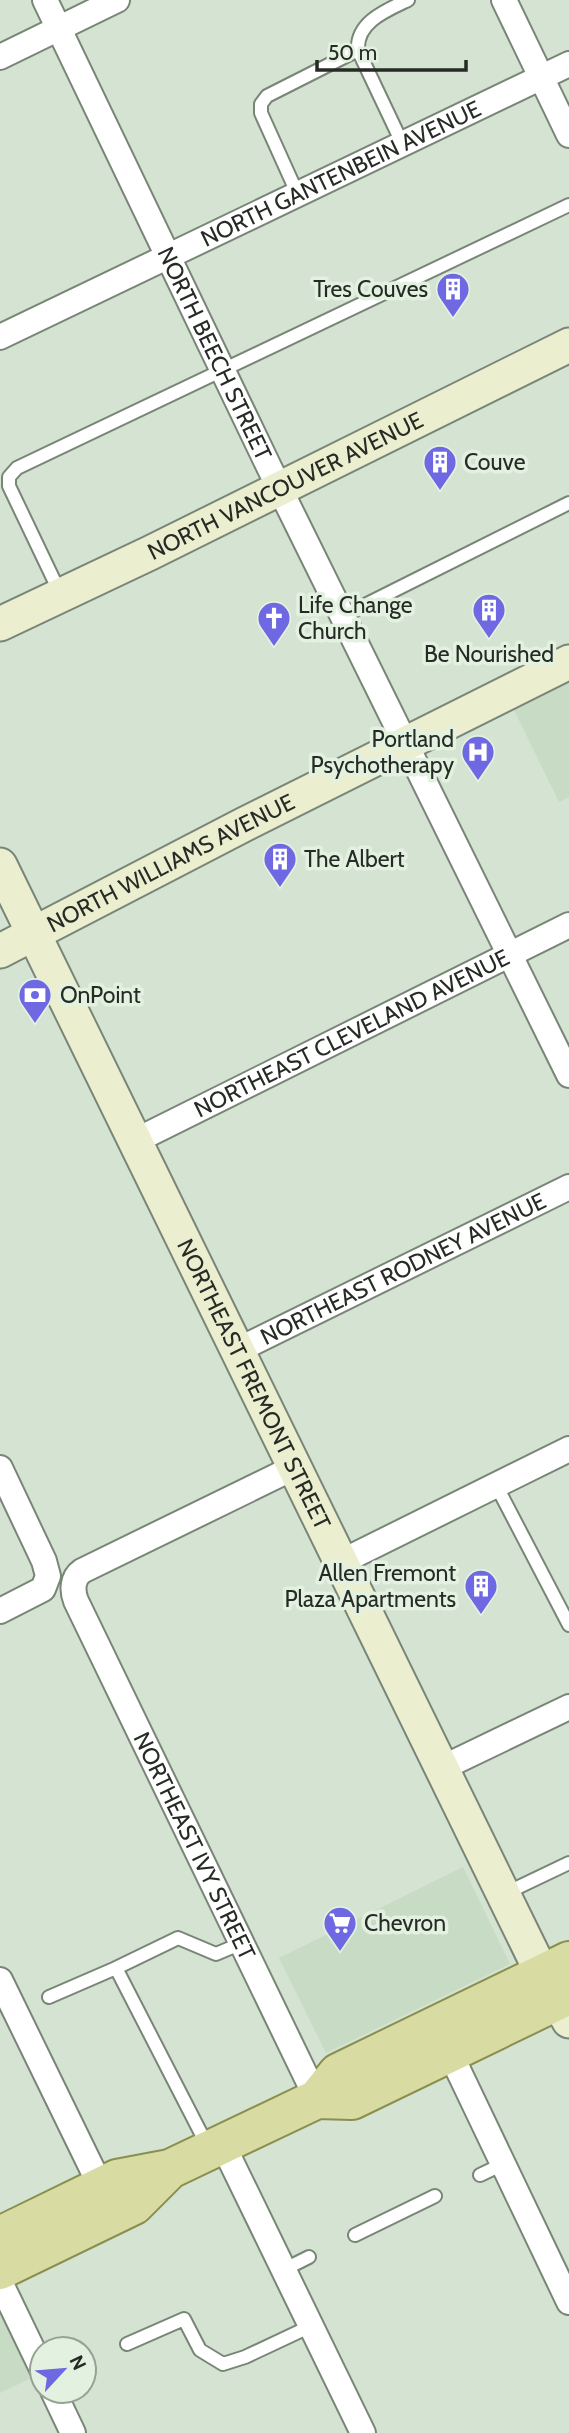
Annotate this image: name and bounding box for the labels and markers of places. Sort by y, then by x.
building icon: Tres Couves [434,270,472,319]
place label: Tres Couves [313,275,428,303]
building icon: Couve [421,443,459,492]
place label: Couve [464,448,526,476]
place label: Life Change Church [298,591,413,645]
building icon: Be Nourished [470,591,508,640]
church icon: Life Change Church [255,599,293,648]
place label: Be Nourished [424,640,554,668]
place label: Portland Psychotherapy [310,725,454,779]
hospital icon: Portland Psychotherapy [459,733,497,782]
building icon: The Albert [261,840,299,889]
place label: The Albert [304,845,405,873]
bank icon: OnPoint [16,976,54,1025]
place label: OnPoint [60,981,141,1009]
place label: Allen Fremont Plaza Apartments [285,1559,456,1613]
building icon: Allen Fremont Plaza Apartments [462,1567,500,1616]
supermarket icon: Chevron [321,1904,359,1953]
place label: Chevron [364,1909,446,1937]

